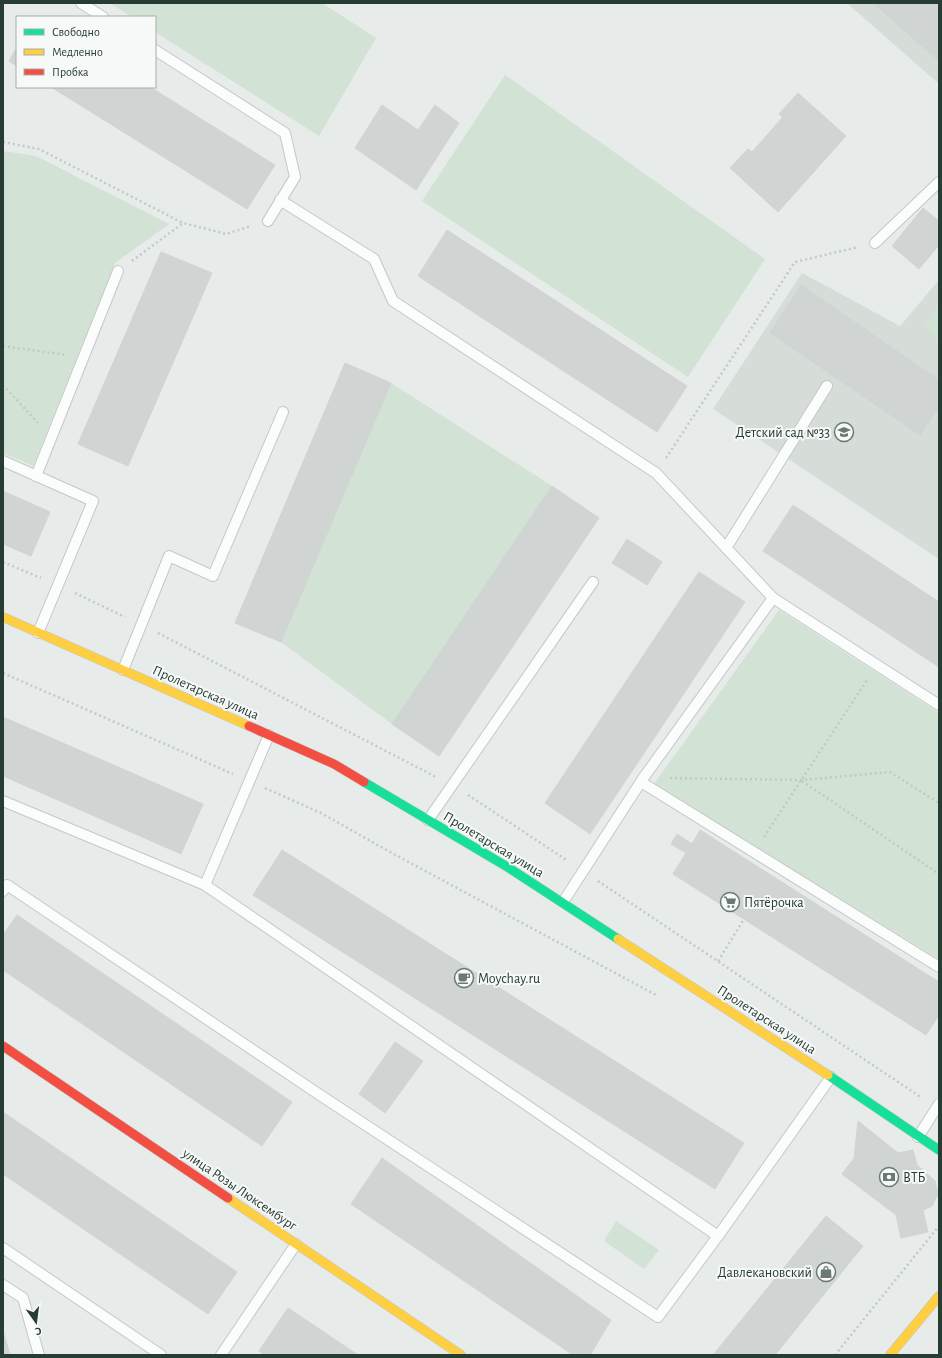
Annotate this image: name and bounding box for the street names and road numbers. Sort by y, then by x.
street label: Пролетарская улица [150,663,261,723]
street label: Пролетарская улица [441,809,547,881]
street label: Пролетарская улица [715,983,819,1057]
street label: улица Розы Люксембург [179,1146,299,1233]

